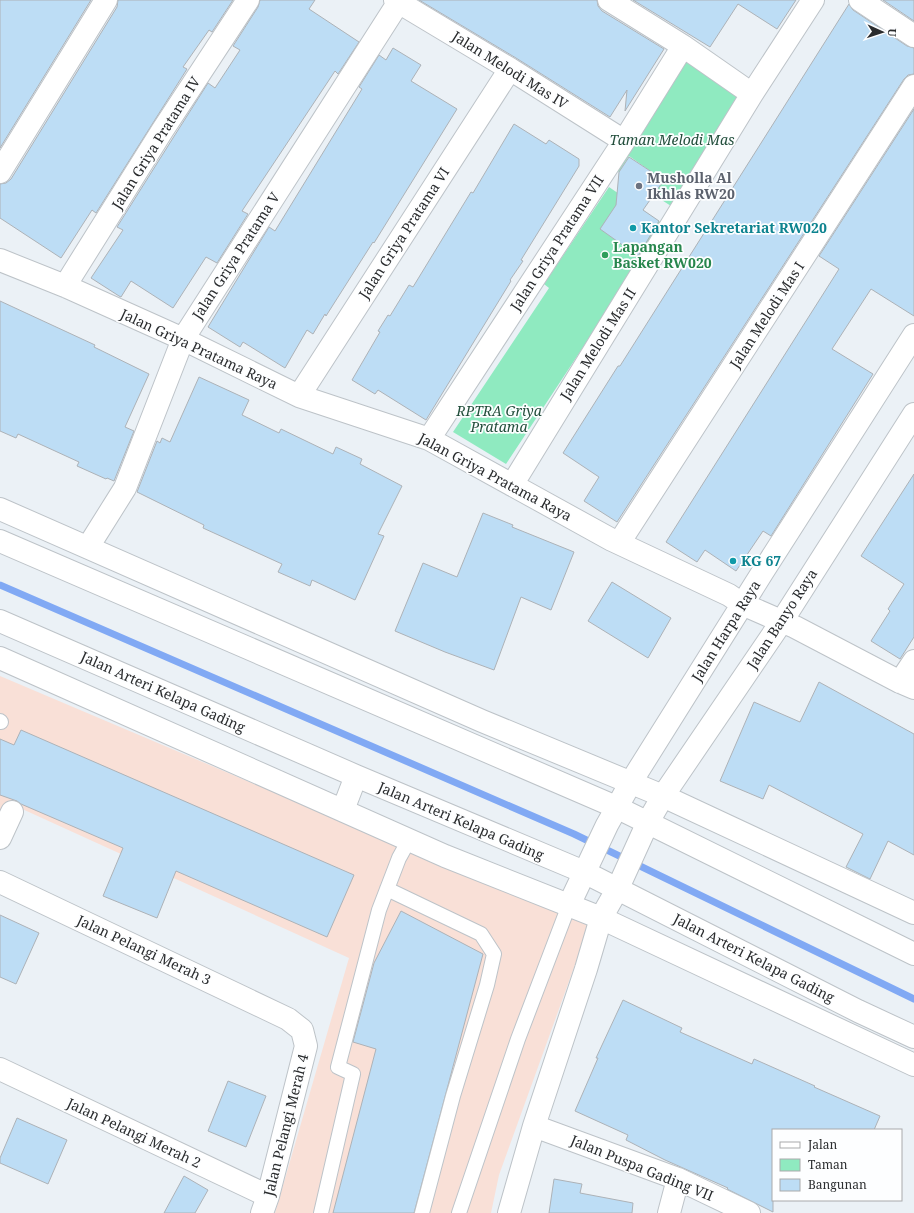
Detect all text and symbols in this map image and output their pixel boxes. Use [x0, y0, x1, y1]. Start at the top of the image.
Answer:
north arrow [862, 12, 902, 52]
street label: Jalan Melodi Mas IV [448, 26, 572, 113]
text: U [885, 28, 900, 38]
street label: Jalan Griya Pratama IV [106, 72, 204, 214]
park label: Taman Melodi Mas [609, 130, 735, 149]
street label: Jalan Griya Pratama VI [353, 163, 453, 303]
place label: Musholla Al Ikhlas RW20 [647, 168, 735, 203]
street label: Jalan Griya Pratama VII [505, 171, 608, 315]
marker: Musholla Al Ikhlas RW20 [634, 181, 644, 191]
street label: Jalan Griya Pratama V [187, 188, 284, 324]
place label: Kantor Sekretariat RW020 [641, 218, 827, 237]
marker: Kantor Sekretariat RW020 [628, 223, 638, 233]
place label: Lapangan Basket RW020 [613, 237, 712, 272]
marker: Lapangan Basket RW020 [600, 250, 610, 260]
street label: Jalan Melodi Mas I [724, 258, 808, 373]
street label: Jalan Melodi Mas II [555, 284, 640, 404]
street label: Jalan Griya Pratama Raya [117, 303, 281, 393]
park label: RPTRA Griya Pratama [455, 401, 543, 436]
street label: Jalan Griya Pratama Raya [414, 428, 575, 525]
place label: KG 67 [741, 551, 781, 570]
marker: KG 67 [728, 556, 738, 566]
street label: Jalan Banyo Raya [742, 565, 821, 673]
street label: Jalan Harpa Raya [686, 576, 764, 686]
street label: Jalan Arteri Kelapa Gading [77, 646, 249, 737]
street label: Jalan Arteri Kelapa Gading [375, 777, 547, 864]
street label: Jalan Arteri Kelapa Gading [670, 908, 838, 1007]
street label: Jalan Pelangi Merah 3 [73, 910, 214, 989]
street label: Jalan Pelangi Merah 4 [258, 1052, 312, 1199]
street label: Jalan Pelangi Merah 2 [63, 1093, 204, 1172]
legend [772, 1129, 902, 1201]
street label: Jalan Puspa Gading VII [567, 1130, 716, 1205]
text: Jalan [807, 1136, 838, 1153]
text: Taman [808, 1156, 848, 1173]
text: Bangunan [808, 1176, 867, 1193]

